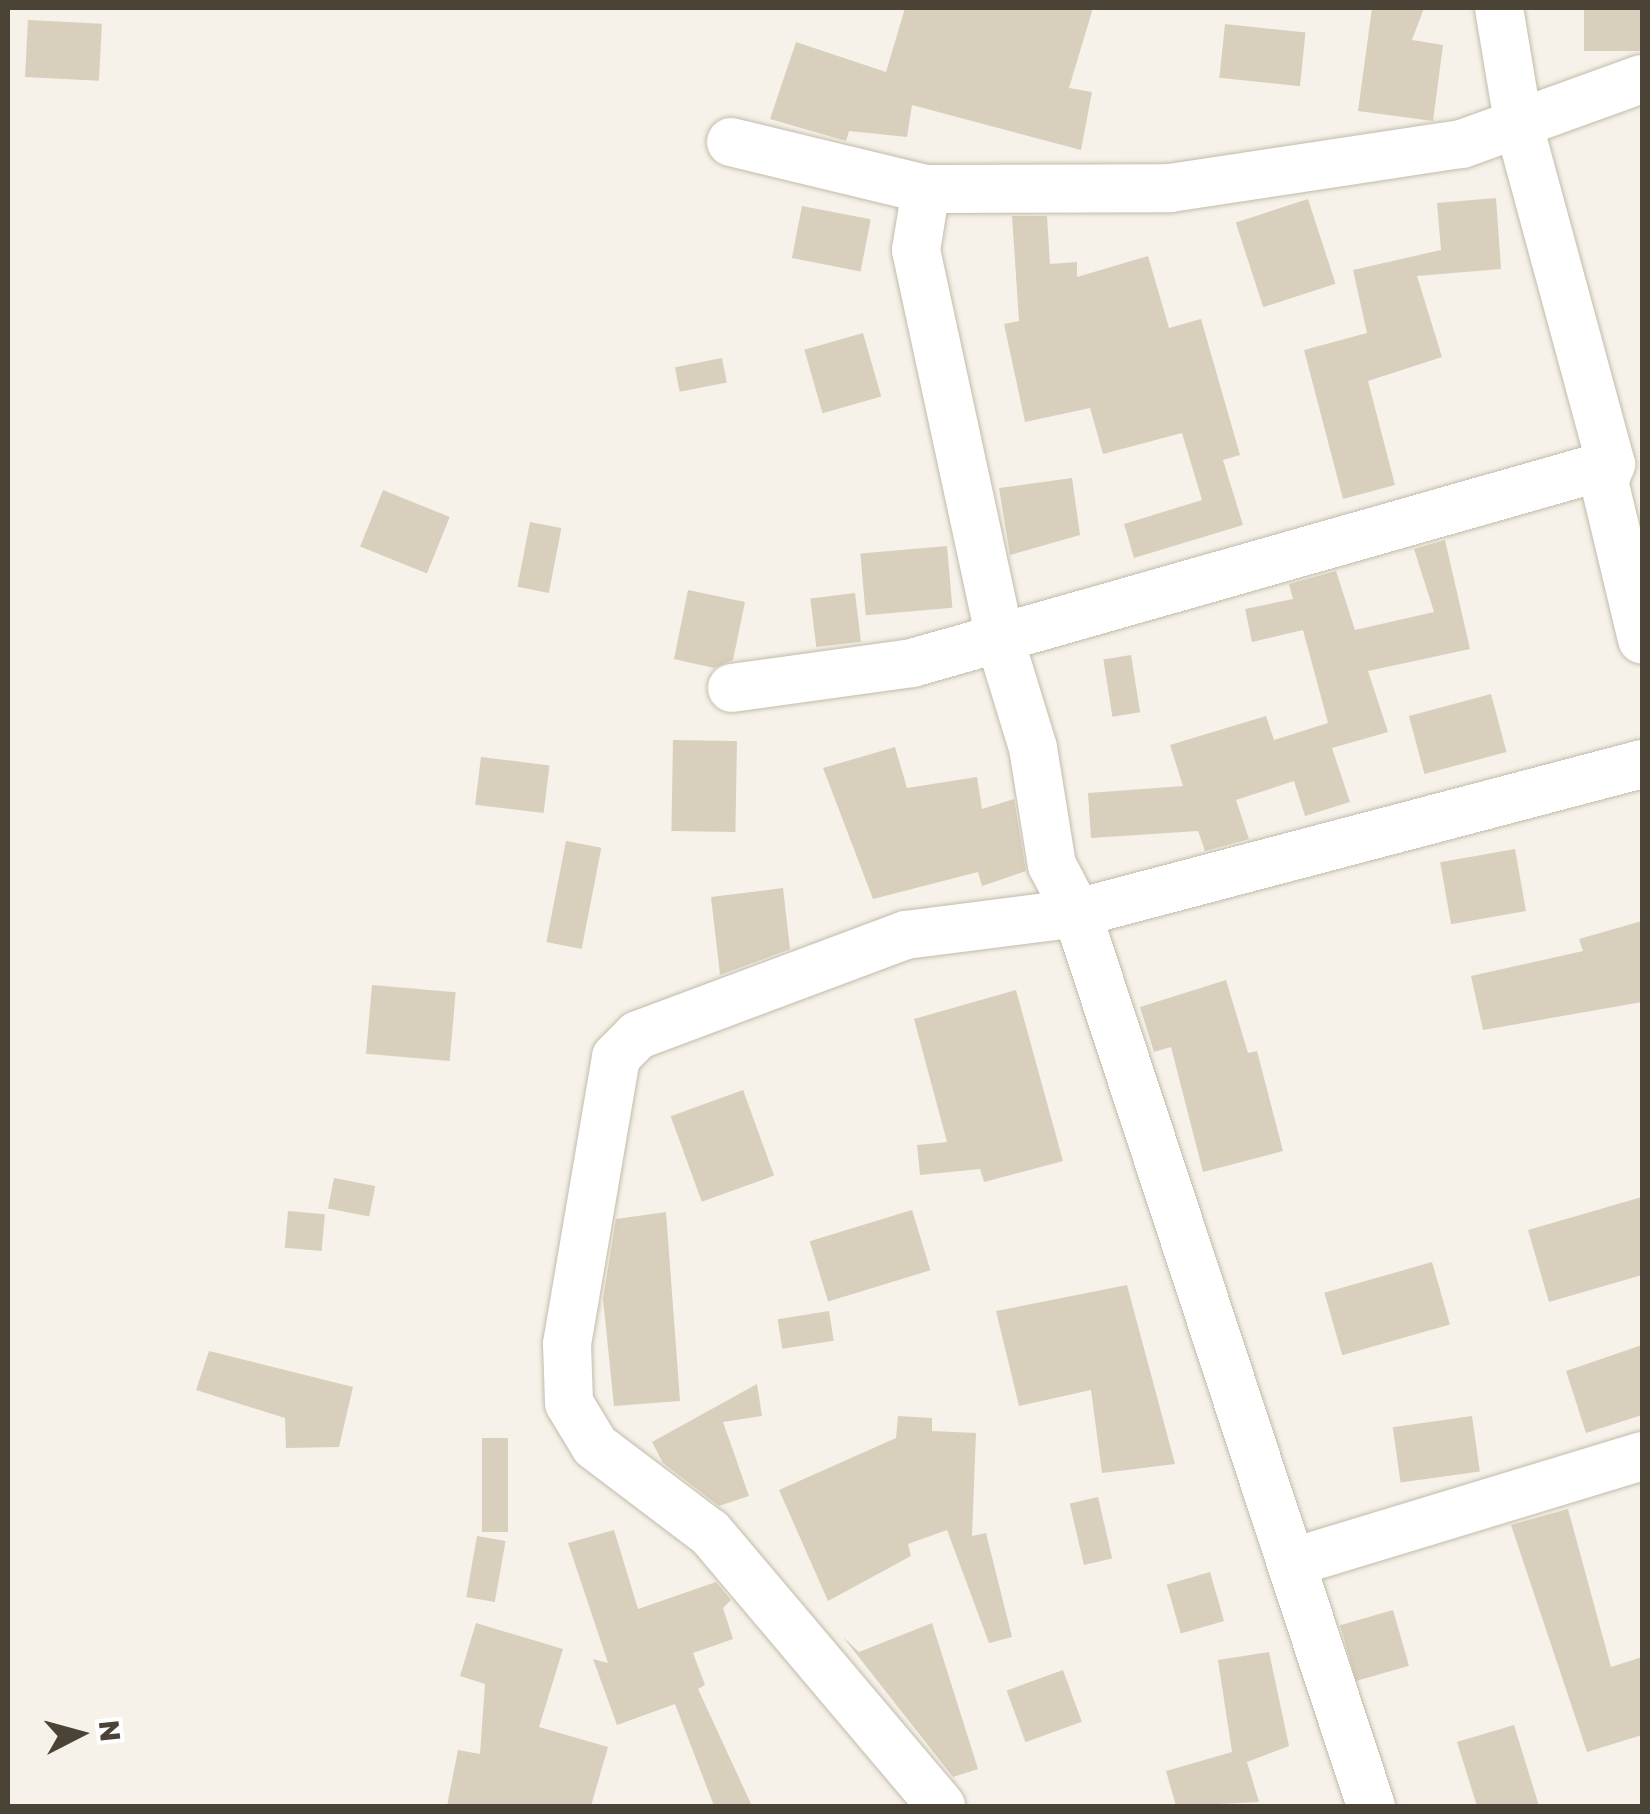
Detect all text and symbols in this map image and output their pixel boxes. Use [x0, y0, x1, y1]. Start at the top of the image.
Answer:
north arrow [30, 1684, 130, 1784]
text: N [93, 1719, 128, 1743]

